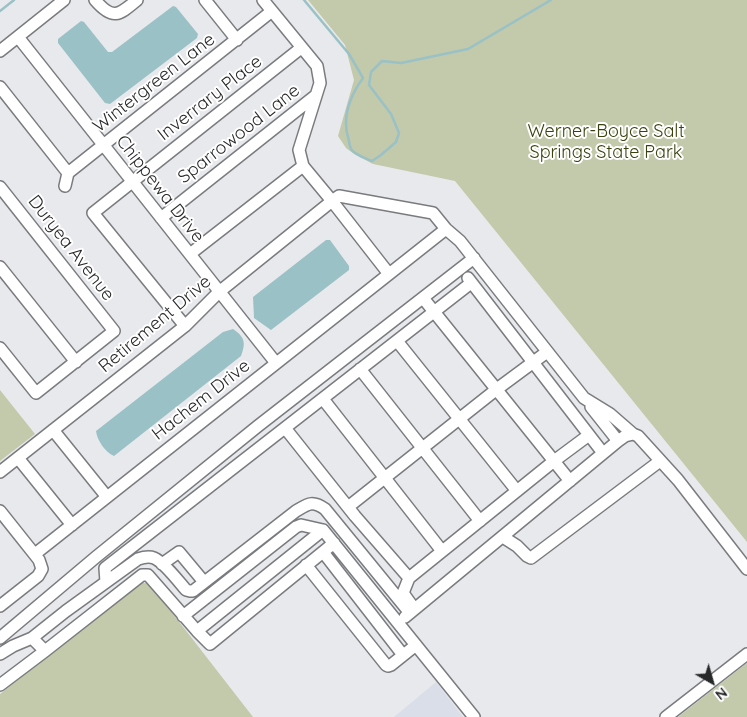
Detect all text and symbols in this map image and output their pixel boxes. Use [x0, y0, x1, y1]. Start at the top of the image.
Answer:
street label: Wintergreen Lane [89, 29, 219, 137]
street label: Inverrary Place [154, 51, 266, 145]
street label: Sparrowood Lane [174, 80, 304, 188]
park label: Werner-Boyce Salt Springs State Park [527, 121, 685, 163]
street label: Chippewa Drive [111, 131, 209, 247]
street label: Duryea Avenue [23, 191, 119, 305]
street label: Retirement Drive [94, 271, 216, 377]
street label: Hachem Drive [148, 355, 254, 445]
north arrow [687, 657, 737, 707]
text: N [712, 684, 731, 704]

